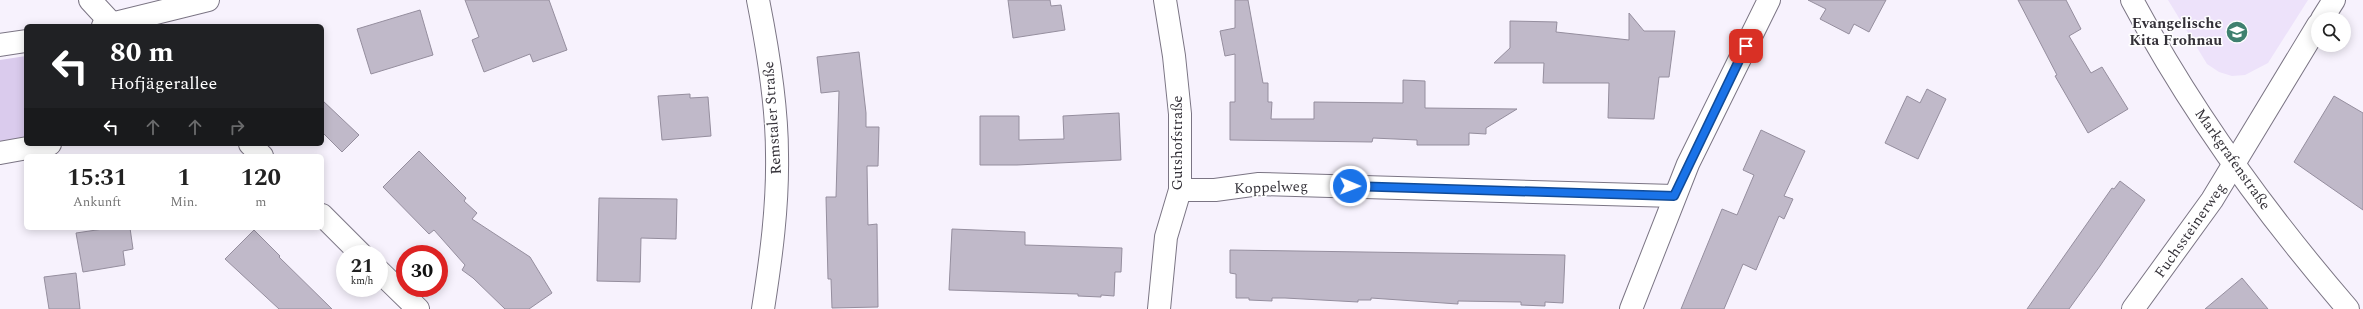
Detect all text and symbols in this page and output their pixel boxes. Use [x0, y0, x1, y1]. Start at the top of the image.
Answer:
place label: Evangelische Kita Frohnau [2129, 12, 2222, 52]
map controls [2311, 12, 2351, 52]
button: search [2311, 12, 2351, 52]
school or university icon: Evangelische Kita Frohnau [2224, 19, 2250, 45]
pin [1729, 29, 1763, 63]
text: 80 m [110, 31, 174, 74]
icon: arrive [1735, 35, 1757, 57]
icon: left [44, 40, 96, 92]
street label: Remstaler Straße [757, 60, 788, 175]
text: Hofjägerallee [110, 70, 217, 97]
street label: Gutshofstraße [1166, 95, 1189, 191]
street label: Markgrafenstraße [2189, 104, 2276, 215]
icon: left [100, 116, 122, 138]
icon: ahead [142, 116, 164, 138]
icon: ahead [184, 116, 206, 138]
icon: right [226, 116, 248, 138]
text: 15:31 [67, 160, 127, 196]
text: 1 [177, 160, 191, 196]
text: 120 [241, 160, 281, 196]
position arrow [1329, 165, 1371, 207]
street label: Koppelweg [1234, 175, 1308, 200]
street label: Fuchssteinerweg [2149, 178, 2232, 283]
text: Ankunft [73, 192, 121, 212]
text: Min. [170, 192, 198, 212]
text: m [255, 192, 266, 212]
speed limit sign: 30 [396, 245, 448, 297]
text: 21 [351, 251, 373, 281]
text: km/h [351, 273, 373, 289]

